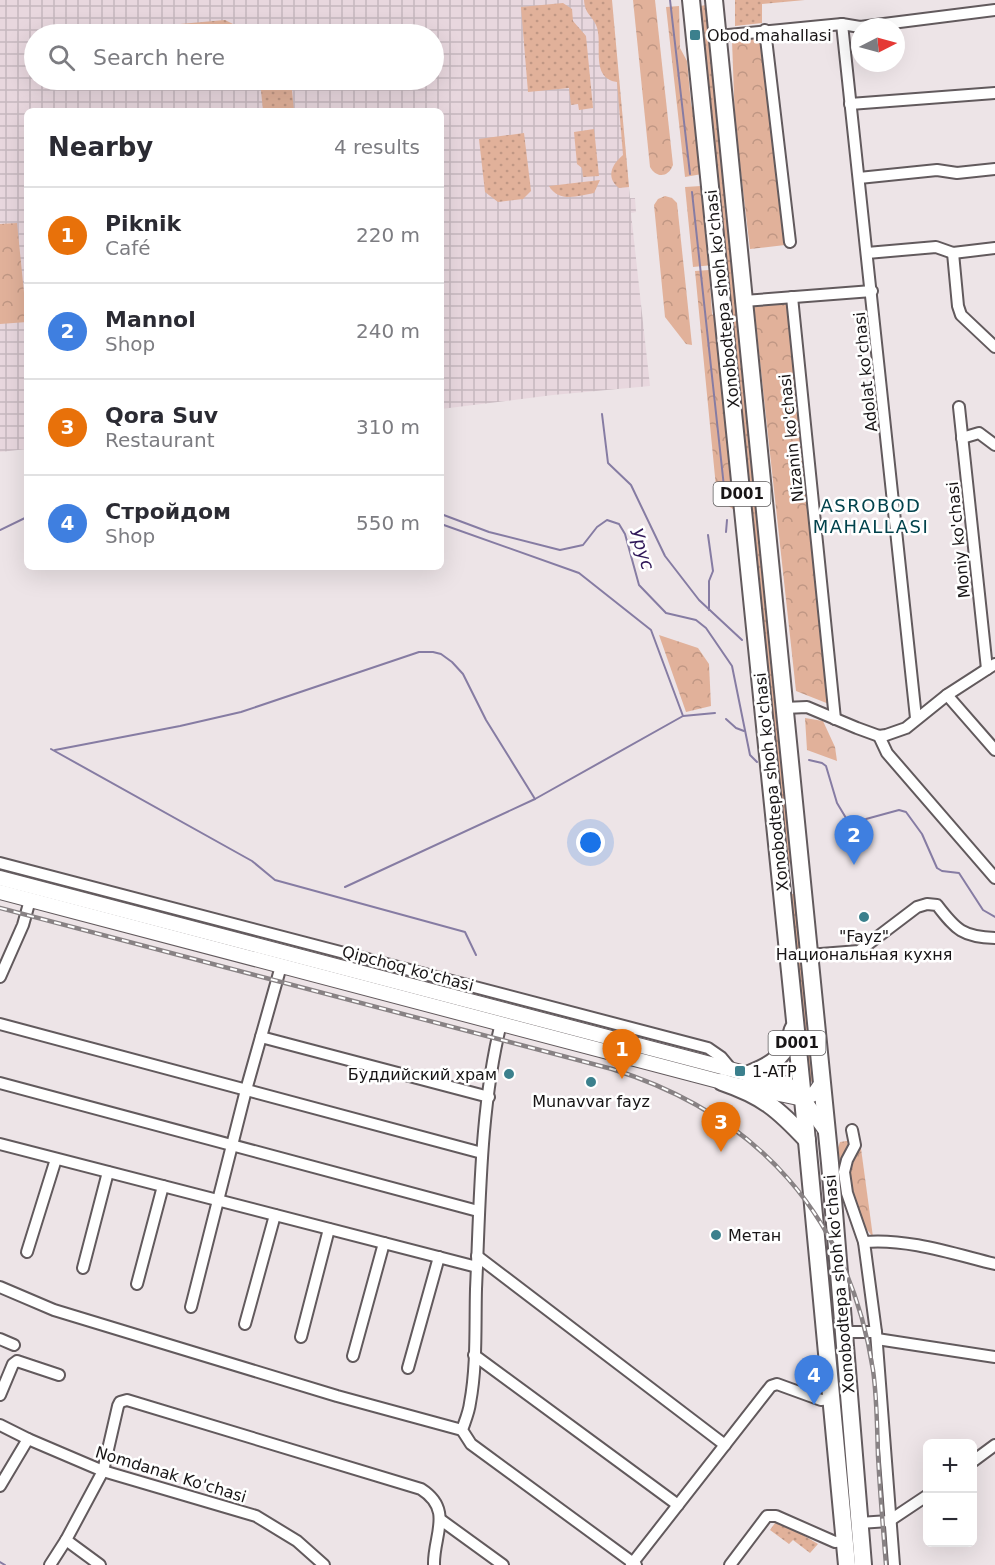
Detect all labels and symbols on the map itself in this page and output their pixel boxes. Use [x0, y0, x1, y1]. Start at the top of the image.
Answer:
north arrow [851, 18, 905, 72]
place label: Obod mahallasi [707, 26, 832, 45]
marker: Obod mahallasi [688, 28, 702, 42]
street label: Xonobodtepa shoh ko'chasi [702, 189, 743, 409]
street label: Adolat ko'chasi [850, 311, 881, 433]
street label: Nizanin ko'chasi [775, 373, 808, 503]
street label: Moniy ko'chasi [943, 481, 974, 599]
road number: D001 [714, 482, 771, 506]
district label: ASROBOD MAHALLASI [813, 495, 929, 537]
water label: Урус [626, 525, 659, 573]
street label: Xonobodtepa shoh ko'chasi [751, 672, 792, 892]
pin: 2 [834, 816, 874, 865]
your location [576, 828, 605, 857]
marker: "Fayz" Национальная кухня [857, 910, 871, 924]
place label: "Fayz" Национальная кухня [776, 927, 952, 964]
street label: Qipchoq ko'chasi [340, 942, 476, 995]
pin: 1 [602, 1030, 642, 1079]
road number: D001 [768, 1031, 826, 1055]
place label: 1-ATP [752, 1062, 797, 1081]
marker: 1-ATP [733, 1064, 747, 1078]
place label: Буддийский храм [348, 1065, 497, 1084]
marker: Буддийский храм [502, 1067, 516, 1081]
marker: Munavvar fayz [584, 1075, 598, 1089]
place label: Munavvar fayz [532, 1092, 650, 1111]
pin: 3 [702, 1102, 740, 1152]
street label: Xonobodtepa shoh ko'chasi [820, 1174, 859, 1394]
place label: Метан [728, 1226, 781, 1245]
marker: Метан [709, 1228, 723, 1242]
pin: 4 [794, 1356, 834, 1405]
street label: Nomdanak Ko'chasi [93, 1442, 249, 1507]

